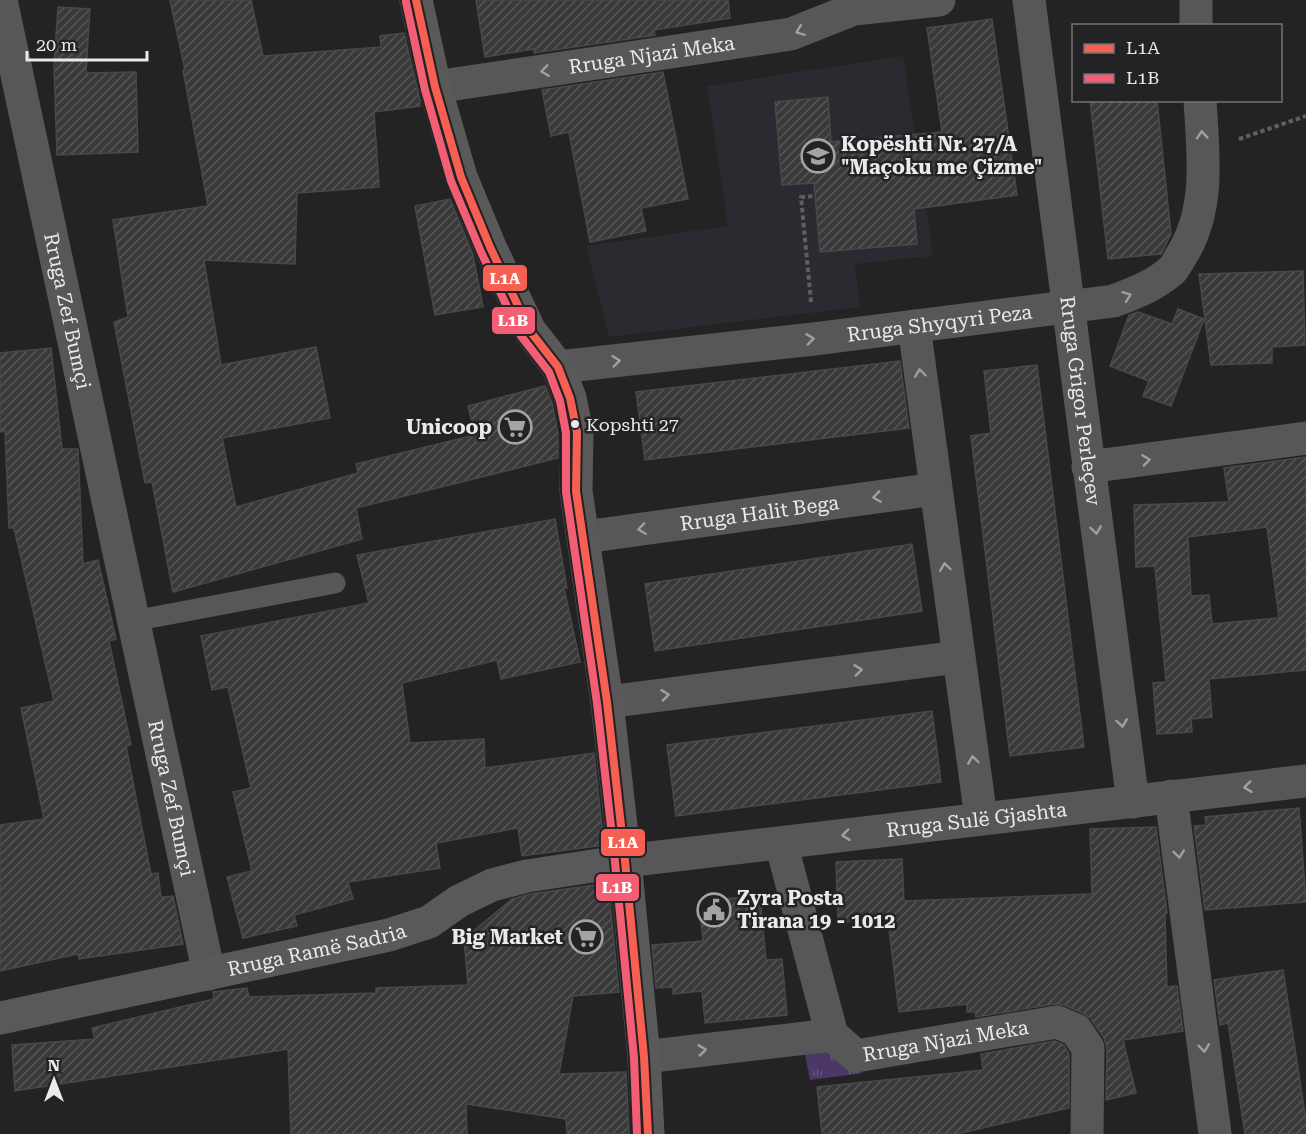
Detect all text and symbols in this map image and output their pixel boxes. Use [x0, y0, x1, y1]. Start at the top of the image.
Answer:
one-way arrow [795, 23, 806, 36]
scale bar [27, 24, 147, 62]
legend [1072, 24, 1282, 102]
street label: Rruga Njazi Meka [567, 31, 736, 79]
text: 20 m [36, 34, 77, 55]
text: L1A [1126, 37, 1160, 58]
one-way arrow [541, 64, 550, 76]
text: L1B [1126, 67, 1159, 88]
one-way arrow [1196, 131, 1209, 140]
place label: Kopështi Nr. 27/A "Maçoku me Çizme" [841, 132, 1042, 179]
school or university icon: Kopështi Nr. 27/A "Maçoku me Çizme" [800, 138, 836, 174]
street label: Rruga Zef Bumçi [39, 231, 96, 391]
line badge: L1A [482, 264, 528, 292]
text: L1A [490, 269, 521, 288]
one-way arrow [1120, 291, 1131, 303]
street label: Rruga Grigor Perleçev [1055, 295, 1106, 507]
street label: Rruga Shyqyri Peza [846, 299, 1034, 347]
line badge: L1B [491, 306, 536, 335]
text: L1B [498, 311, 528, 330]
one-way arrow [805, 333, 814, 346]
one-way arrow [611, 355, 620, 368]
one-way arrow [914, 369, 927, 378]
supermarket icon: Unicoop [497, 409, 533, 445]
place label: Kopshti 27 [586, 414, 679, 435]
place label: Unicoop [406, 415, 492, 439]
marker: Kopshti 27 [569, 418, 581, 430]
one-way arrow [1141, 454, 1150, 466]
street label: Rruga Halit Bega [678, 490, 841, 536]
one-way arrow [872, 491, 882, 503]
one-way arrow [638, 522, 647, 534]
one-way arrow [1090, 526, 1102, 535]
one-way arrow [940, 562, 952, 571]
one-way arrow [854, 664, 863, 677]
one-way arrow [660, 689, 669, 701]
street label: Rruga Zef Bumçi [143, 718, 200, 878]
one-way arrow [1116, 719, 1128, 728]
one-way arrow [967, 755, 979, 765]
one-way arrow [1243, 781, 1252, 793]
street label: Rruga Sulë Gjashta [885, 797, 1068, 842]
line badge: L1A [600, 828, 646, 857]
one-way arrow [841, 828, 850, 840]
text: L1A [608, 833, 639, 852]
one-way arrow [1172, 850, 1185, 859]
line badge: L1B [595, 873, 640, 902]
text: L1B [602, 878, 632, 897]
place label: Zyra Posta Tirana 19 - 1012 [737, 886, 895, 933]
public building icon: Zyra Posta Tirana 19 - 1012 [696, 892, 732, 928]
street label: Rruga Ramë Sadria [225, 918, 409, 981]
supermarket icon: Big Market [568, 919, 604, 955]
place label: Big Market [451, 925, 563, 949]
street label: Rruga Njazi Meka [861, 1015, 1030, 1067]
one-way arrow [1197, 1043, 1210, 1052]
one-way arrow [697, 1045, 706, 1057]
north arrow [24, 1050, 84, 1110]
text: N [48, 1056, 60, 1075]

